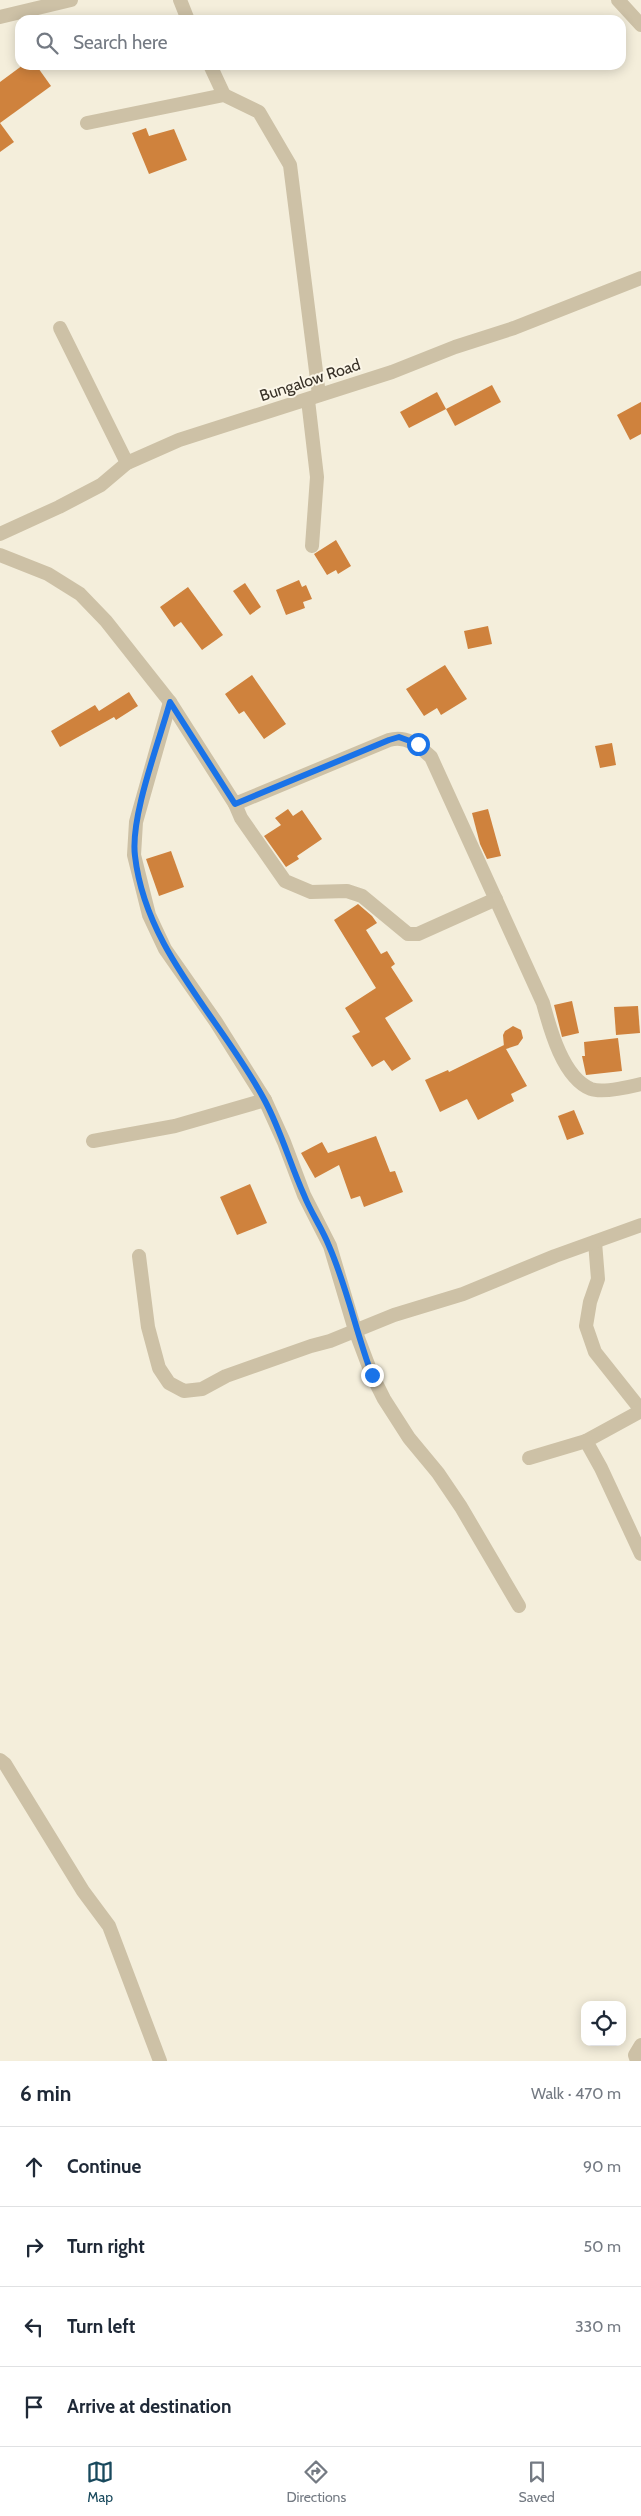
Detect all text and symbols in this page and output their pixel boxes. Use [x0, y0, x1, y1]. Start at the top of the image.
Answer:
search box [15, 15, 626, 70]
icon: search [33, 29, 61, 57]
text: Search here [73, 31, 167, 54]
street label: Bungalow Road [257, 355, 363, 405]
route start [407, 733, 430, 756]
route end [361, 1364, 384, 1387]
map controls [581, 2001, 626, 2046]
button: locate [581, 2001, 626, 2046]
text: 6 min [20, 2081, 71, 2106]
text: Walk · 470 m [531, 2084, 621, 2103]
icon: ahead [20, 2153, 48, 2181]
text: Continue [67, 2155, 141, 2178]
text: 90 m [583, 2157, 621, 2176]
icon: right [20, 2233, 48, 2261]
text: Turn right [67, 2235, 145, 2258]
text: 50 m [584, 2237, 621, 2256]
icon: left [20, 2313, 48, 2341]
text: Turn left [67, 2315, 135, 2338]
text: 330 m [575, 2317, 621, 2336]
icon: arrive [20, 2393, 48, 2421]
text: Arrive at destination [67, 2395, 231, 2418]
tab: Map [86, 2458, 114, 2506]
tab: Directions [286, 2458, 346, 2506]
tab: Saved [518, 2458, 555, 2506]

